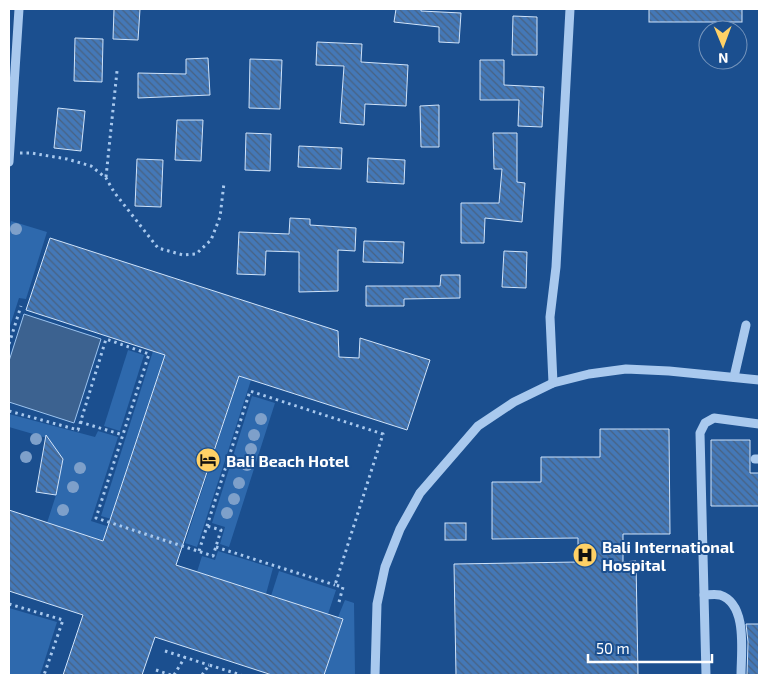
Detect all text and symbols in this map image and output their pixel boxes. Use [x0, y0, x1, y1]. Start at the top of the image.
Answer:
north arrow [698, 20, 748, 70]
text: N [718, 50, 728, 67]
hotel icon: Bali Beach Hotel [195, 447, 221, 473]
place label: Bali Beach Hotel [226, 451, 350, 470]
place label: Bali International Hospital [602, 537, 735, 574]
hospital icon: Bali International Hospital [572, 542, 598, 568]
scale bar [588, 632, 712, 664]
text: 50 m [596, 639, 630, 657]

